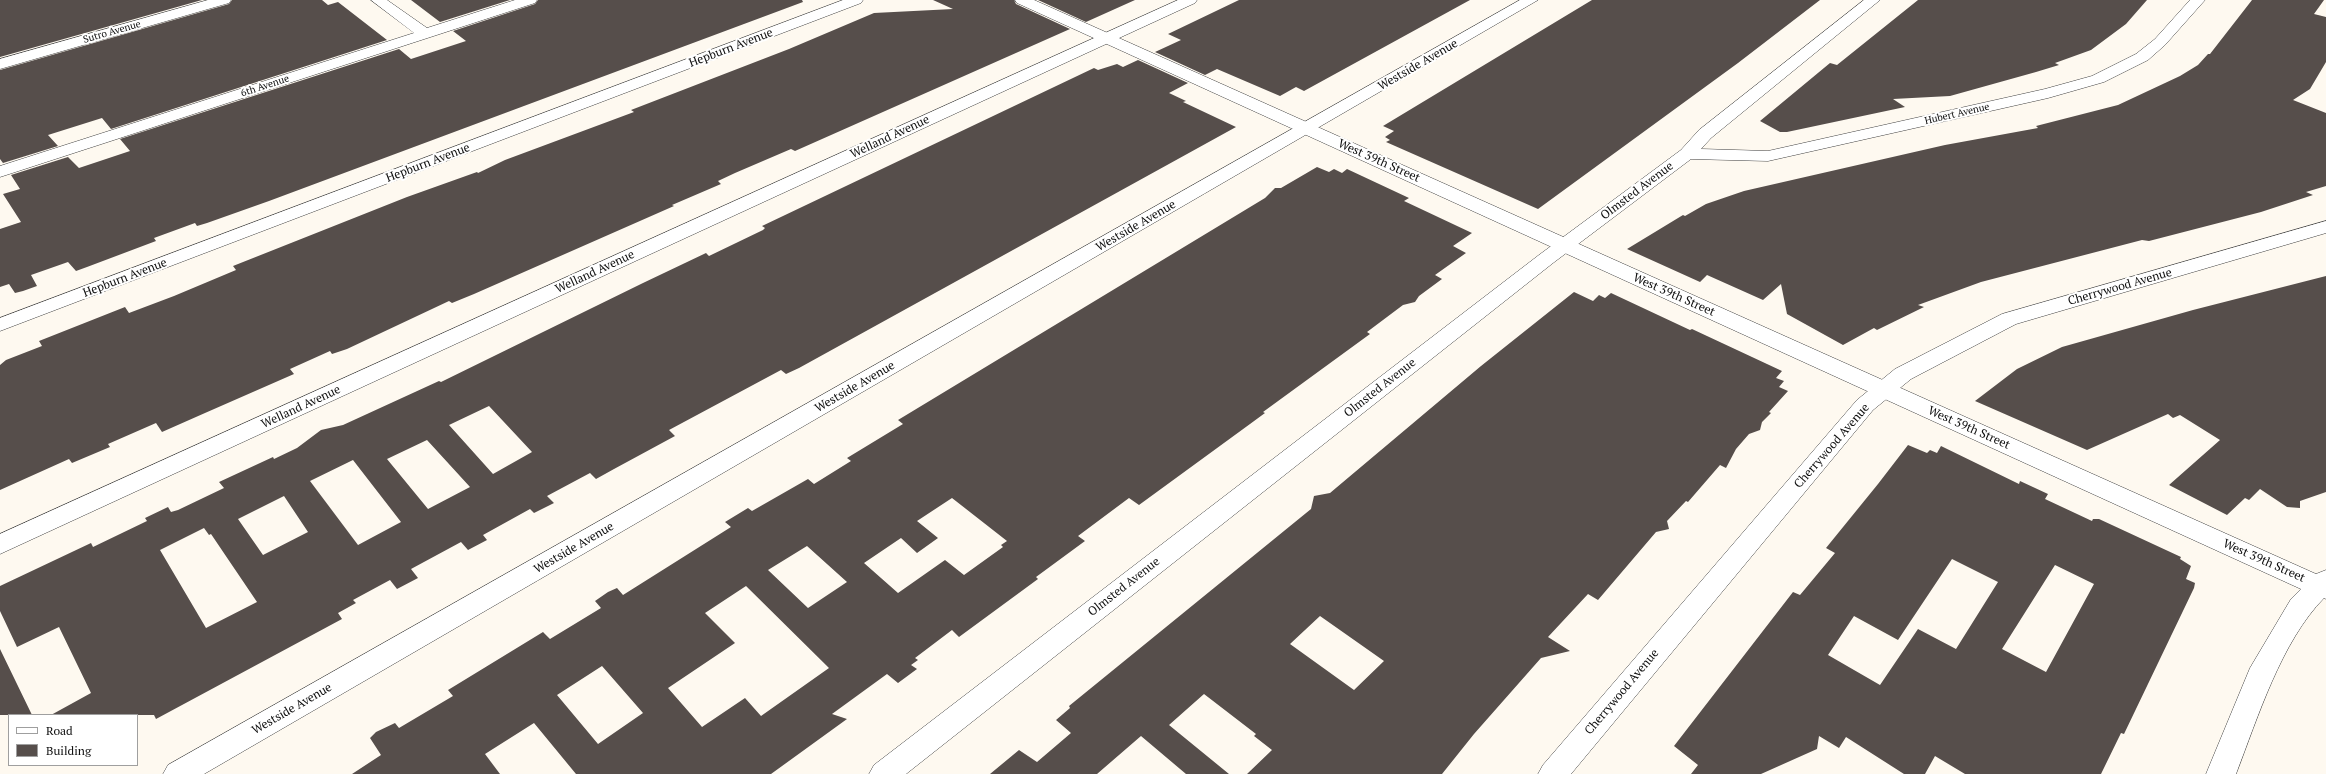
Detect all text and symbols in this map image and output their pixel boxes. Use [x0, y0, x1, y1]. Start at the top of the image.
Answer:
street label: Sutro Avenue [82, 18, 142, 46]
street label: Hepburn Avenue [687, 25, 775, 71]
street label: Westside Avenue [1376, 36, 1460, 94]
street label: 6th Avenue [239, 73, 291, 99]
street label: Hubert Avenue [1923, 101, 1991, 127]
street label: Welland Avenue [848, 112, 932, 162]
street label: West 39th Street [1336, 136, 1422, 186]
street label: Hepburn Avenue [384, 140, 472, 186]
street label: Olmsted Avenue [1598, 159, 1676, 223]
street label: Westside Avenue [1094, 197, 1178, 255]
street label: Welland Avenue [553, 247, 637, 297]
street label: Hepburn Avenue [81, 255, 169, 301]
street label: Cherrywood Avenue [2066, 265, 2174, 309]
street label: West 39th Street [1631, 270, 1717, 320]
street label: Olmsted Avenue [1341, 355, 1419, 421]
street label: Westside Avenue [813, 358, 897, 416]
street label: Welland Avenue [259, 382, 343, 432]
street label: Cherrywood Avenue [1791, 401, 1873, 491]
street label: West 39th Street [1926, 403, 2012, 453]
street label: Westside Avenue [532, 519, 616, 577]
street label: West 39th Street [2221, 536, 2307, 586]
street label: Olmsted Avenue [1085, 554, 1163, 620]
street label: Cherrywood Avenue [1582, 646, 1662, 738]
street label: Westside Avenue [250, 680, 334, 738]
legend [8, 714, 138, 766]
text: Road [46, 723, 73, 738]
text: Building [46, 743, 91, 758]

